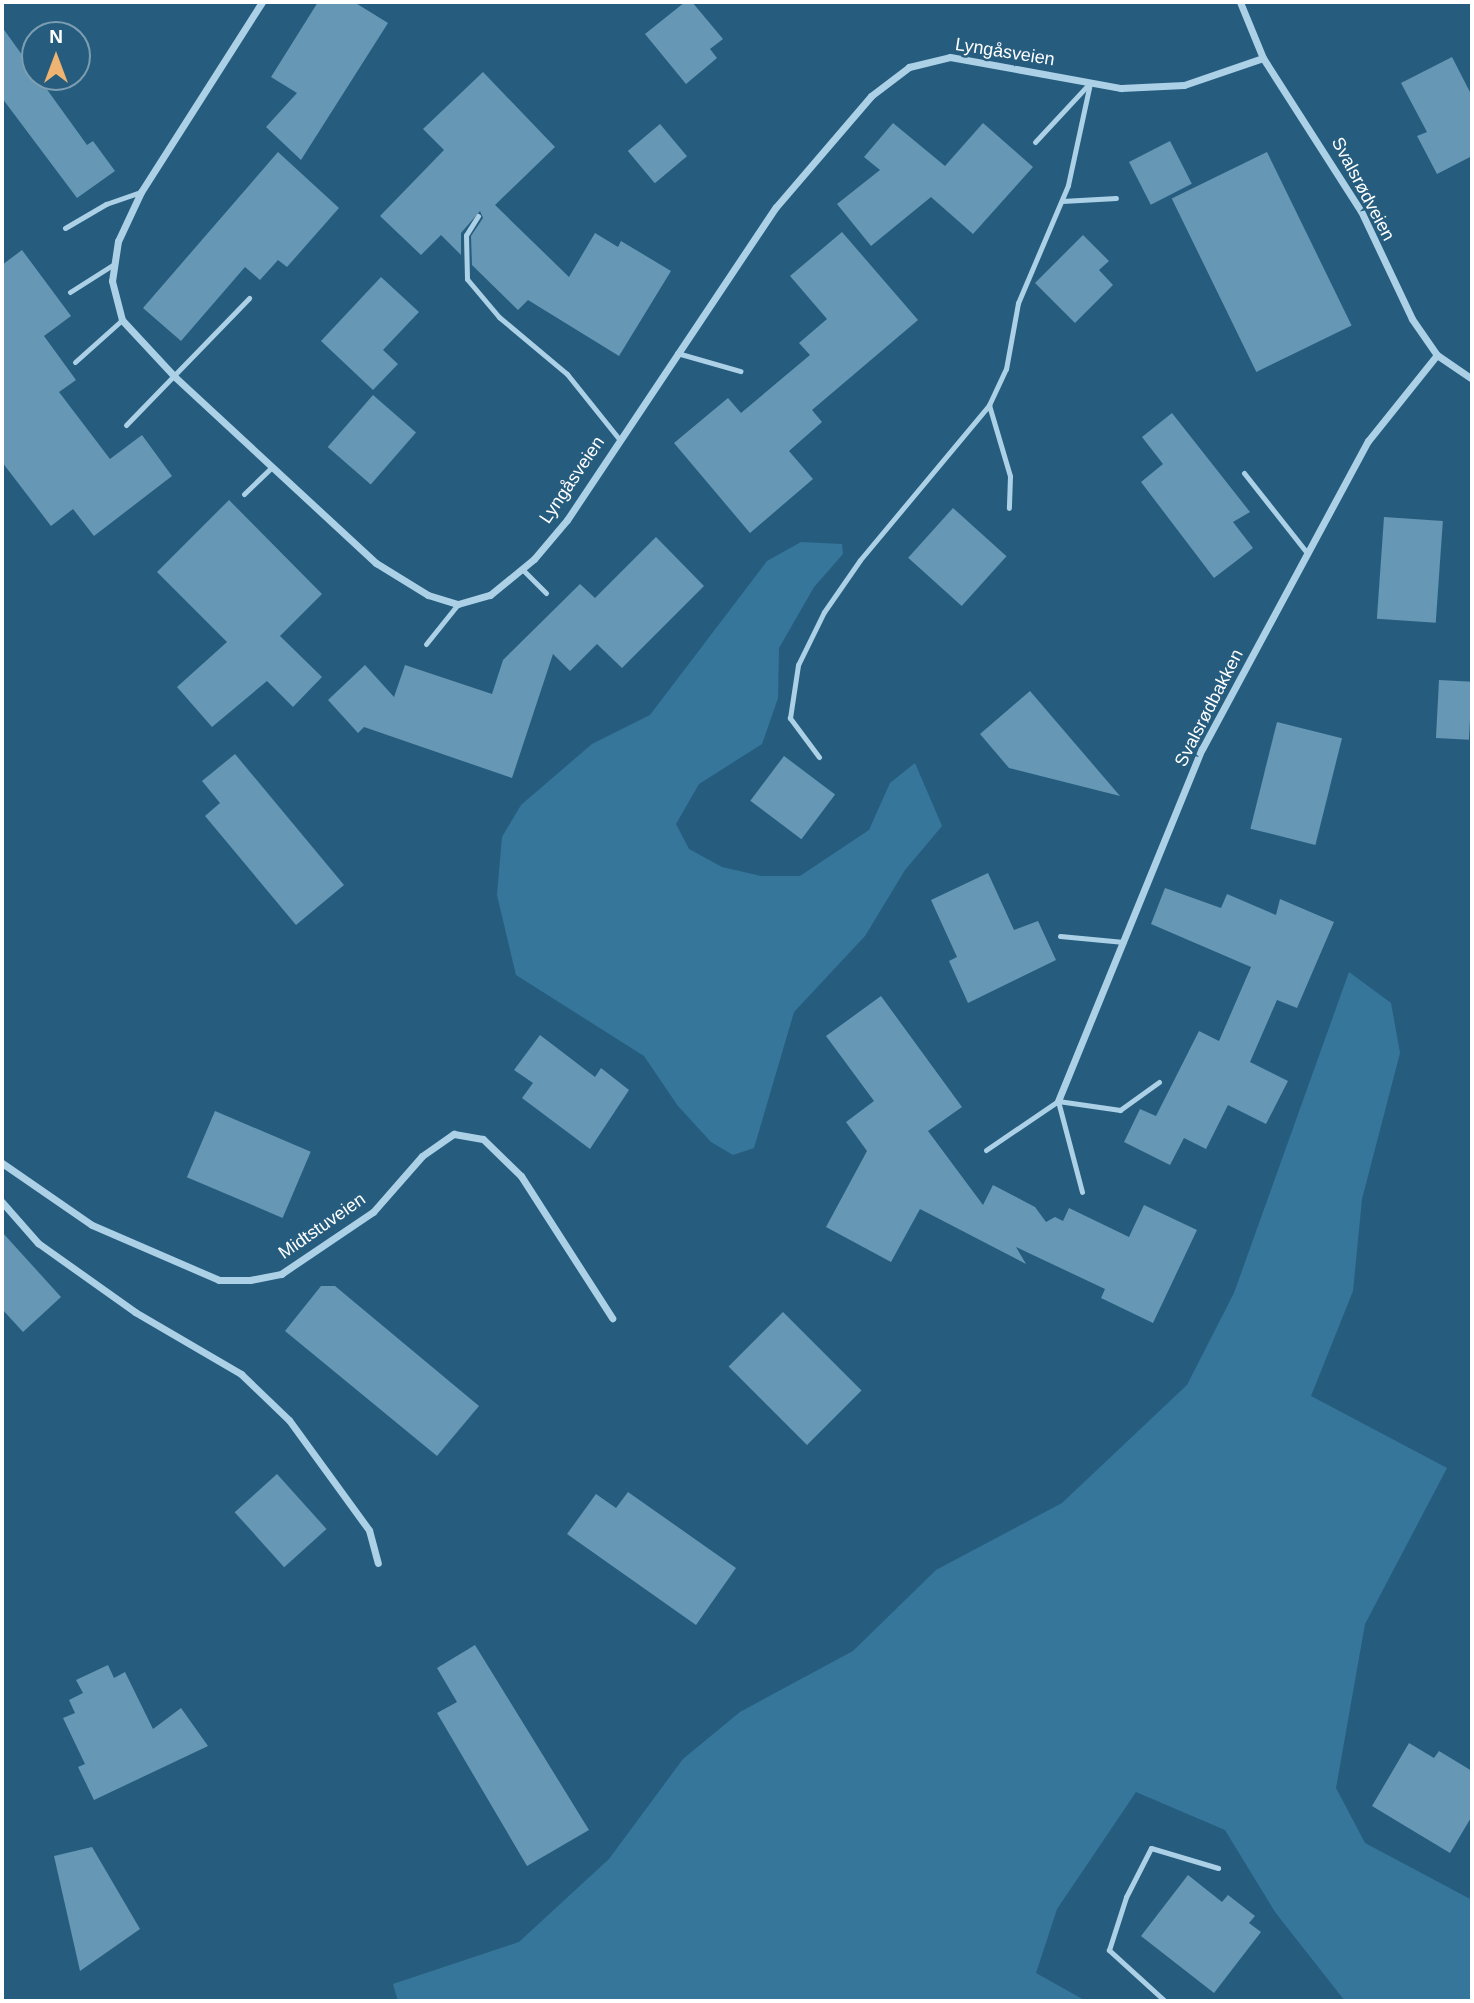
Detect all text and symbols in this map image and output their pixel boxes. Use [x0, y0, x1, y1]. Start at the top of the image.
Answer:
north arrow [21, 21, 91, 91]
text: N [49, 26, 63, 47]
street label: Lyngåsveien [954, 33, 1056, 71]
street label: Svalsrødveien [1327, 134, 1399, 244]
street label: Lyngåsveien [535, 432, 609, 528]
street label: Svalsrødbakken [1170, 646, 1248, 770]
street label: Midtstuveien [274, 1188, 370, 1264]

